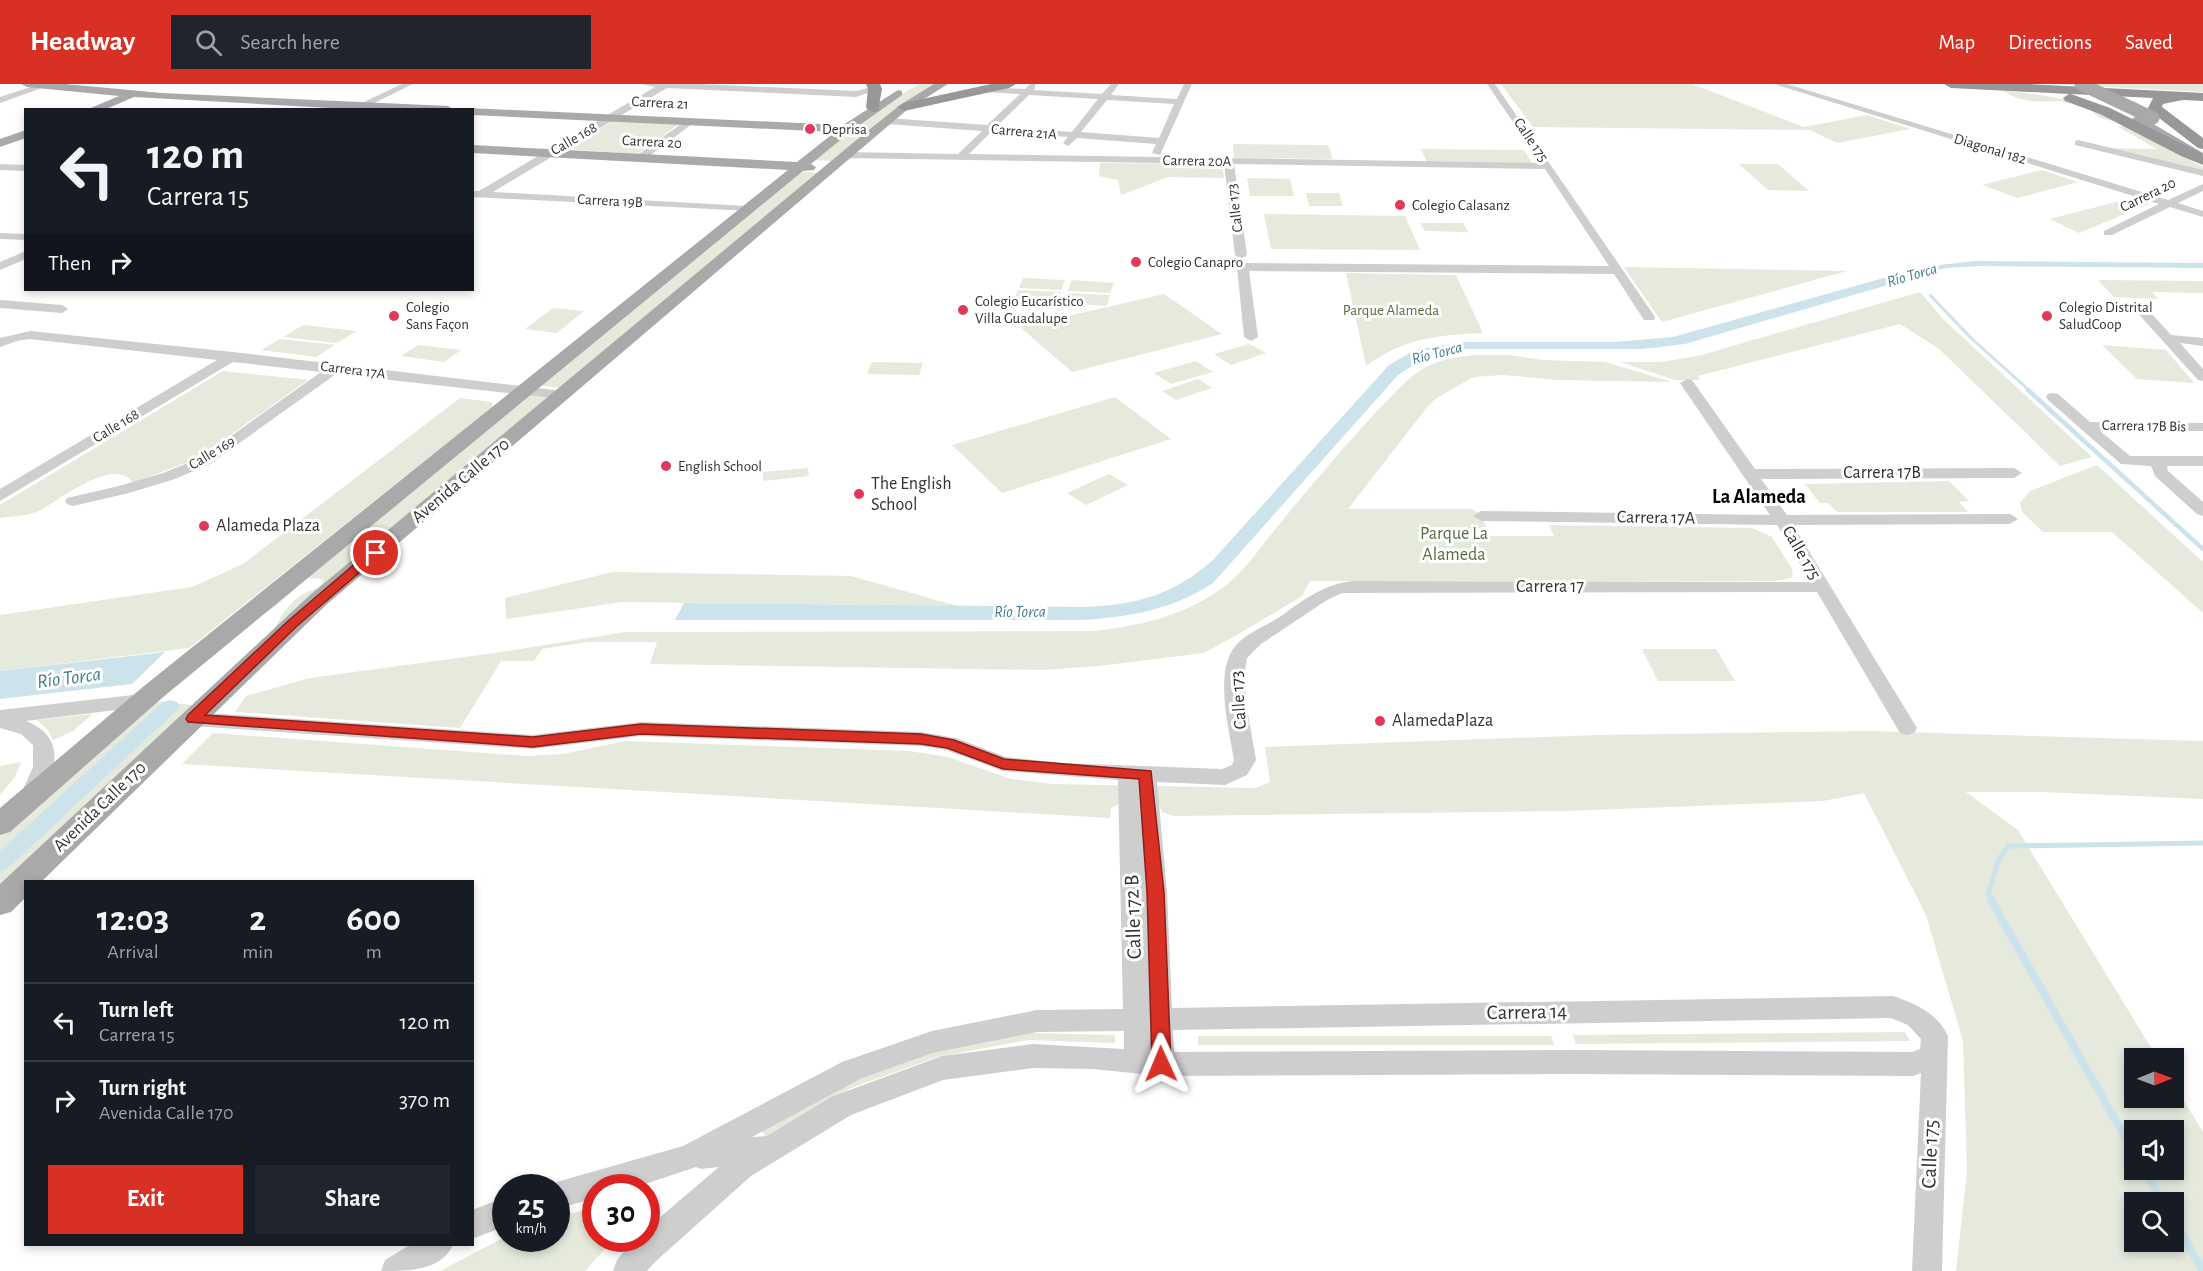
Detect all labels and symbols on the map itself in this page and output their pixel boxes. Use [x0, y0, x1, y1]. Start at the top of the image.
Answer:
street label: Carrera 21 [631, 94, 689, 112]
street label: Calle 175 [1511, 115, 1551, 165]
street label: Calle 168 [548, 120, 600, 158]
marker: Deprisa [803, 122, 817, 136]
place label: Deprisa [822, 122, 867, 137]
street label: Carrera 21A [991, 122, 1058, 142]
street label: Diagonal 182 [1952, 131, 2028, 167]
street label: Carrera 20 [622, 133, 682, 151]
street label: Carrera 20A [1163, 153, 1232, 169]
street label: Carrera 20 [2118, 175, 2178, 215]
street label: Calle 173 [1225, 183, 1245, 233]
street label: Carrera 19B [577, 192, 643, 210]
marker: Colegio Calasanz [1393, 198, 1407, 212]
place label: Colegio Calasanz [1412, 198, 1510, 213]
marker: Colegio Canapro [1129, 255, 1143, 269]
place label: Colegio Canapro [1148, 255, 1243, 270]
water label: Río Torca [1885, 260, 1939, 290]
place label: Colegio Eucarístico Villa Guadalupe [975, 294, 1084, 326]
place label: Colegio Sans Façon [406, 300, 469, 332]
place label: Colegio Distrital SaludCoop [2059, 300, 2153, 332]
marker: Colegio Eucarístico Villa Guadalupe [956, 303, 970, 317]
park label: Parque Alameda [1343, 303, 1439, 318]
marker: Colegio Sans Façon [387, 309, 401, 323]
marker: Colegio Distrital SaludCoop [2040, 309, 2054, 323]
water label: Río Torca [1410, 339, 1464, 367]
street label: Carrera 17A [320, 359, 387, 381]
street label: Calle 168 [90, 406, 142, 446]
street label: Carrera 17B Bis [2102, 418, 2186, 434]
street label: Calle 169 [186, 433, 238, 473]
street label: Avenida Calle 170 [409, 435, 513, 527]
marker: English School [659, 459, 673, 473]
place label: English School [678, 459, 762, 474]
street label: Carrera 17B [1843, 464, 1921, 482]
place label: The English School [871, 475, 952, 514]
marker: The English School [852, 487, 866, 501]
district label: La Alameda [1712, 487, 1806, 507]
street label: Carrera 17A [1617, 508, 1696, 528]
place label: Alameda Plaza [216, 517, 320, 535]
marker: Alameda Plaza [197, 519, 211, 533]
street label: Calle 175 [1778, 523, 1824, 583]
park label: Parque La Alameda [1420, 525, 1488, 564]
pin [350, 527, 401, 578]
street label: Carrera 17 [1516, 578, 1584, 596]
water label: Río Torca [994, 604, 1046, 620]
water label: Río Torca [36, 664, 102, 692]
street label: Calle 173 [1228, 670, 1250, 730]
place label: AlamedaPlaza [1392, 712, 1493, 730]
marker: AlamedaPlaza [1373, 714, 1387, 728]
street label: Avenida Calle 170 [50, 758, 150, 856]
street label: Calle 172 B [1121, 874, 1145, 960]
street label: Carrera 14 [1486, 1001, 1568, 1023]
position arrow [1129, 1032, 1193, 1096]
north arrow [2124, 1048, 2184, 1108]
street label: Calle 175 [1918, 1119, 1942, 1189]
speed limit sign: 30 [582, 1174, 660, 1252]

